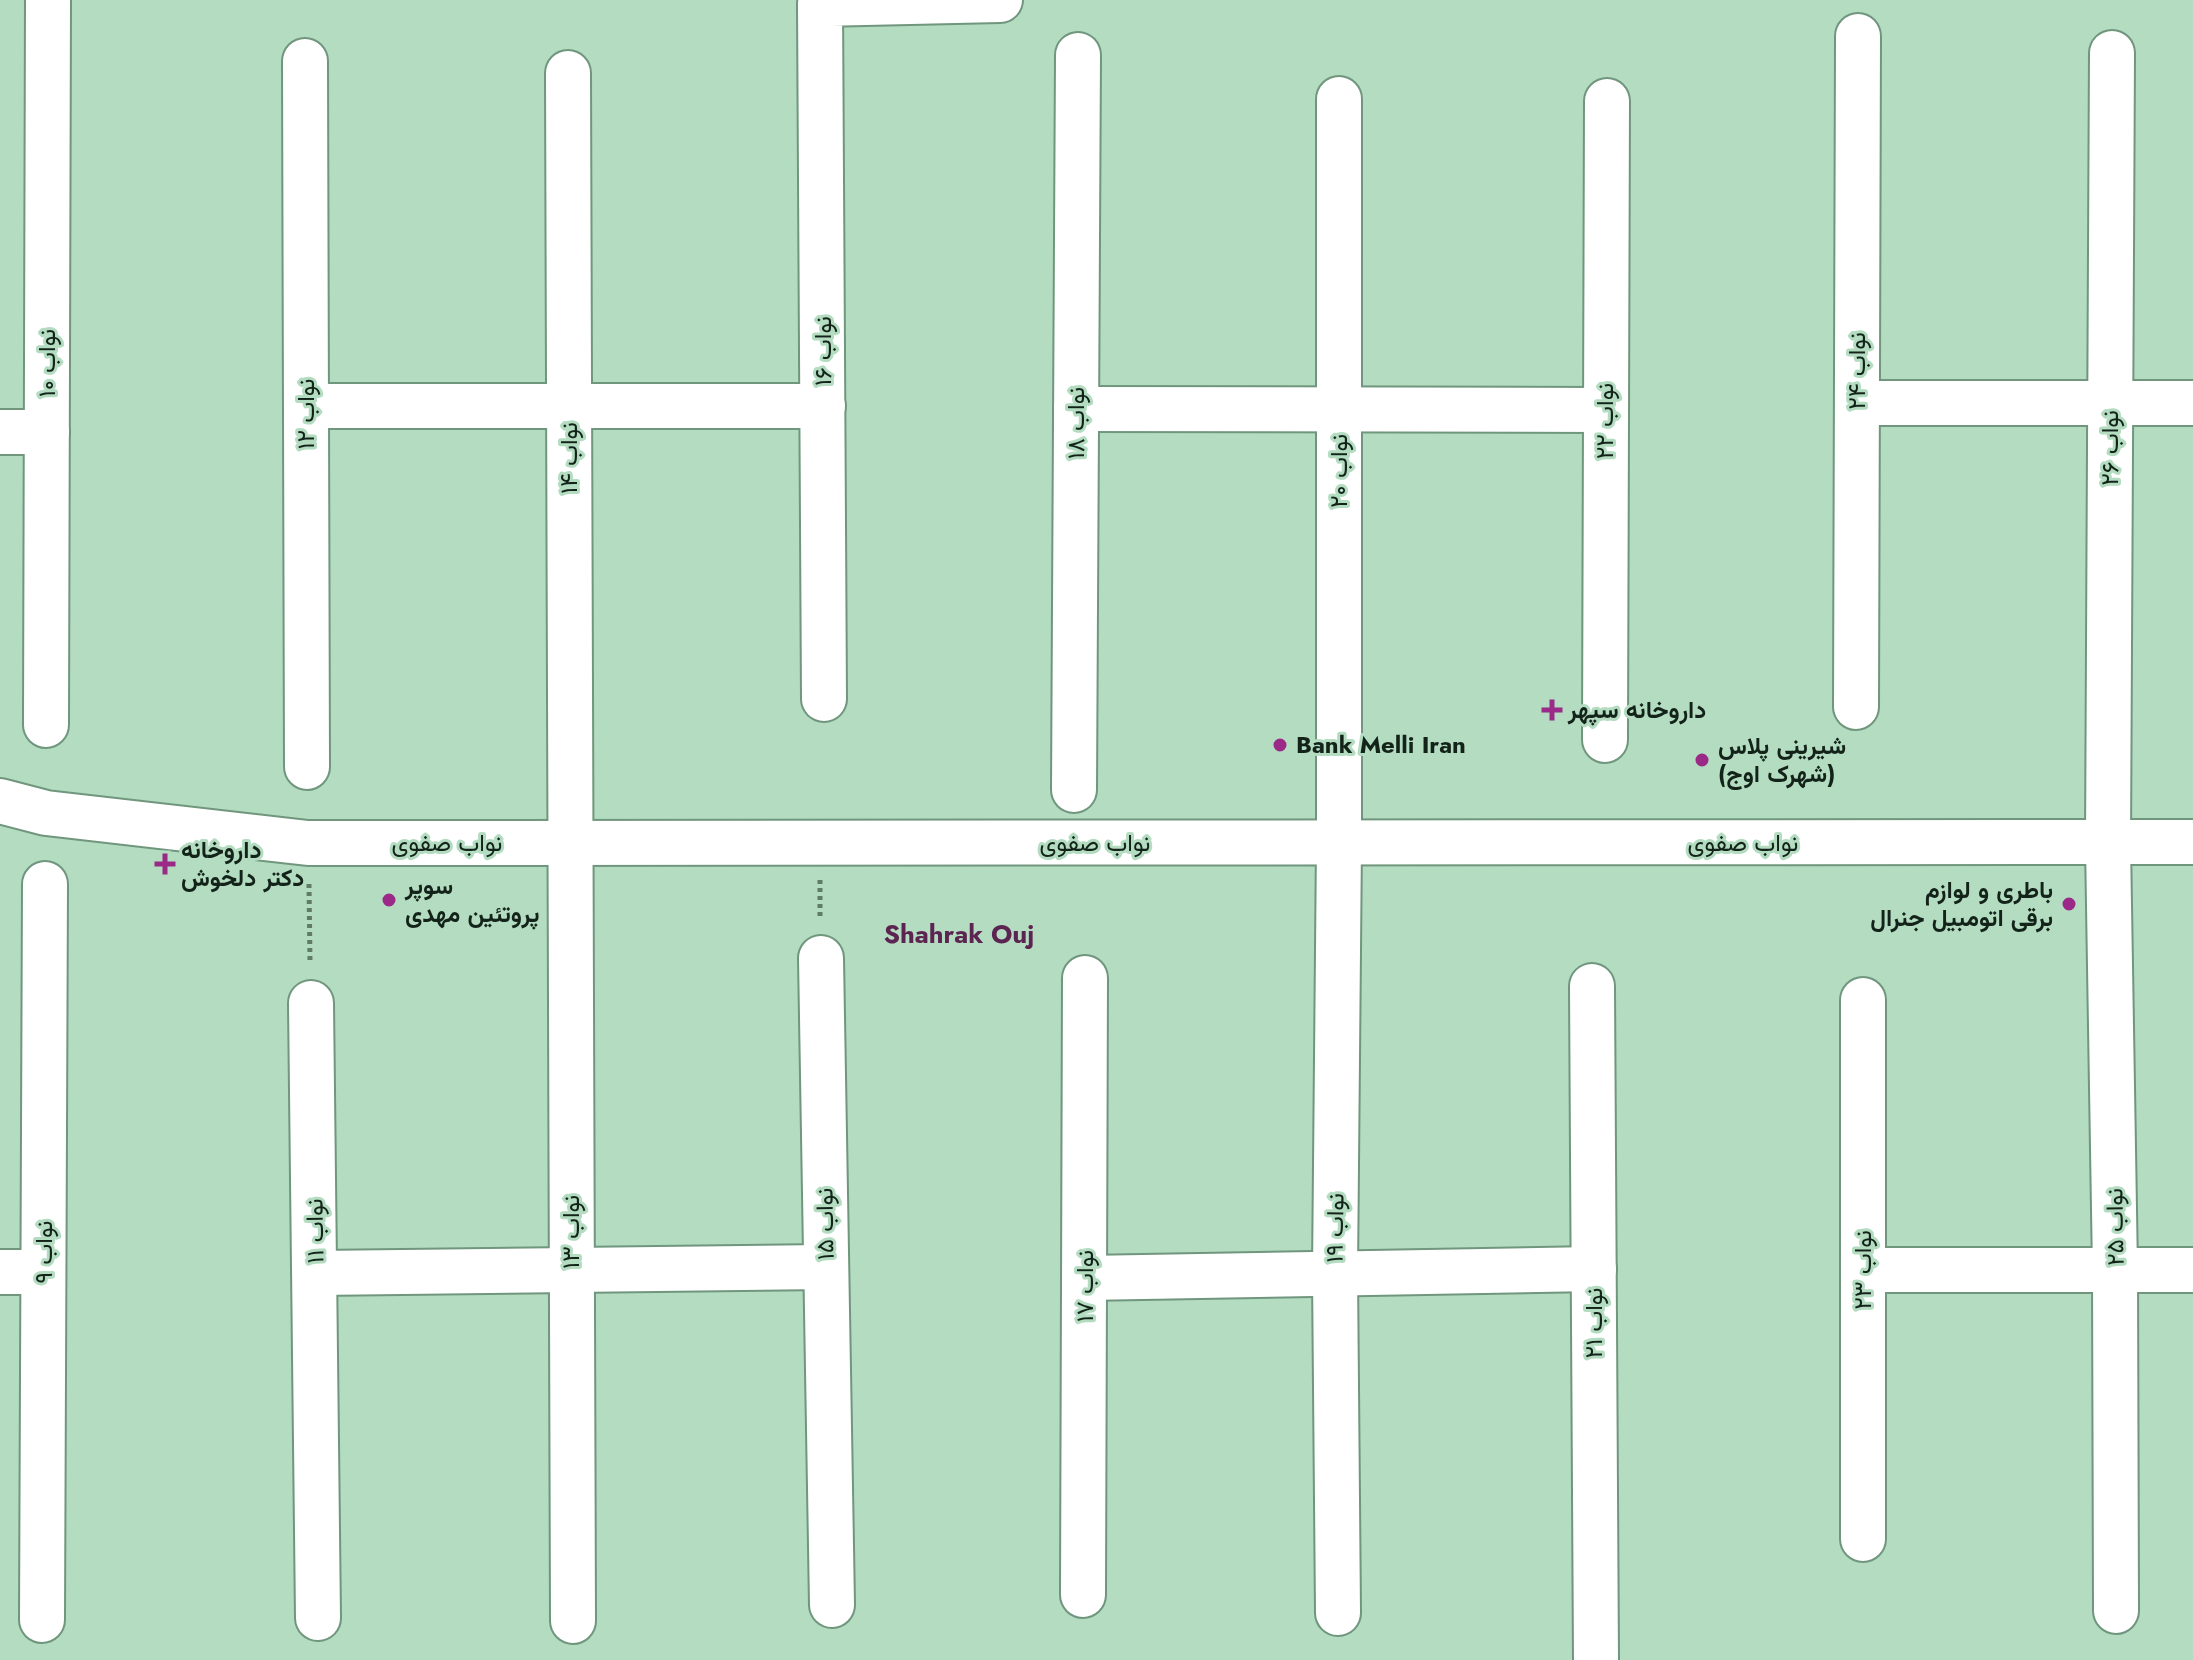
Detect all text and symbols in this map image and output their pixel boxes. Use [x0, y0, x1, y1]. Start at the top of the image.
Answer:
street label: نواب ۱۶ [805, 316, 840, 386]
street label: نواب ۱۰ [29, 329, 64, 397]
street label: نواب ۲۴ [1839, 332, 1874, 410]
street label: نواب ۱۲ [288, 379, 323, 449]
street label: نواب ۲۲ [1587, 383, 1622, 459]
street label: نواب ۱۸ [1058, 387, 1093, 459]
street label: نواب ۲۶ [2092, 410, 2127, 486]
street label: نواب ۱۴ [551, 422, 586, 494]
street label: نواب ۲۰ [1321, 434, 1356, 508]
place label: داروخانه سپهر [1567, 692, 1706, 727]
marker: داروخانه سپهر [1543, 701, 1561, 719]
place label: Bank Melli Iran [1296, 727, 1466, 762]
place label: شیرینی پلاس (شهرک اوج) [1718, 728, 1846, 791]
marker: Bank Melli Iran [1271, 736, 1289, 754]
marker: شیرینی پلاس (شهرک اوج) [1693, 751, 1711, 769]
street label: نواب صفوی [392, 825, 502, 860]
street label: نواب صفوی [1040, 825, 1150, 860]
street label: نواب صفوی [1688, 825, 1798, 860]
place label: داروخانه دکتر دلخوش [181, 832, 304, 895]
marker: داروخانه دکتر دلخوش [156, 855, 174, 873]
place label: سوپر پروتئین مهدی [404, 868, 540, 931]
place label: باطری و لوازم برقی اتومبیل جنرال [1870, 872, 2053, 935]
marker: سوپر پروتئین مهدی [380, 891, 398, 909]
marker: باطری و لوازم برقی اتومبیل جنرال [2060, 895, 2078, 913]
district label: Shahrak Ouj [884, 915, 1034, 953]
street label: نواب ۱۵ [806, 1188, 843, 1260]
street label: نواب ۲۵ [2096, 1188, 2133, 1266]
street label: نواب ۱۹ [1316, 1193, 1353, 1263]
street label: نواب ۱۳ [553, 1195, 588, 1269]
street label: نواب ۱۱ [296, 1198, 333, 1264]
street label: نواب ۹ [26, 1221, 61, 1283]
street label: نواب ۲۳ [1845, 1230, 1880, 1310]
street label: نواب ۱۷ [1067, 1250, 1102, 1322]
street label: نواب ۲۱ [1576, 1288, 1611, 1358]

